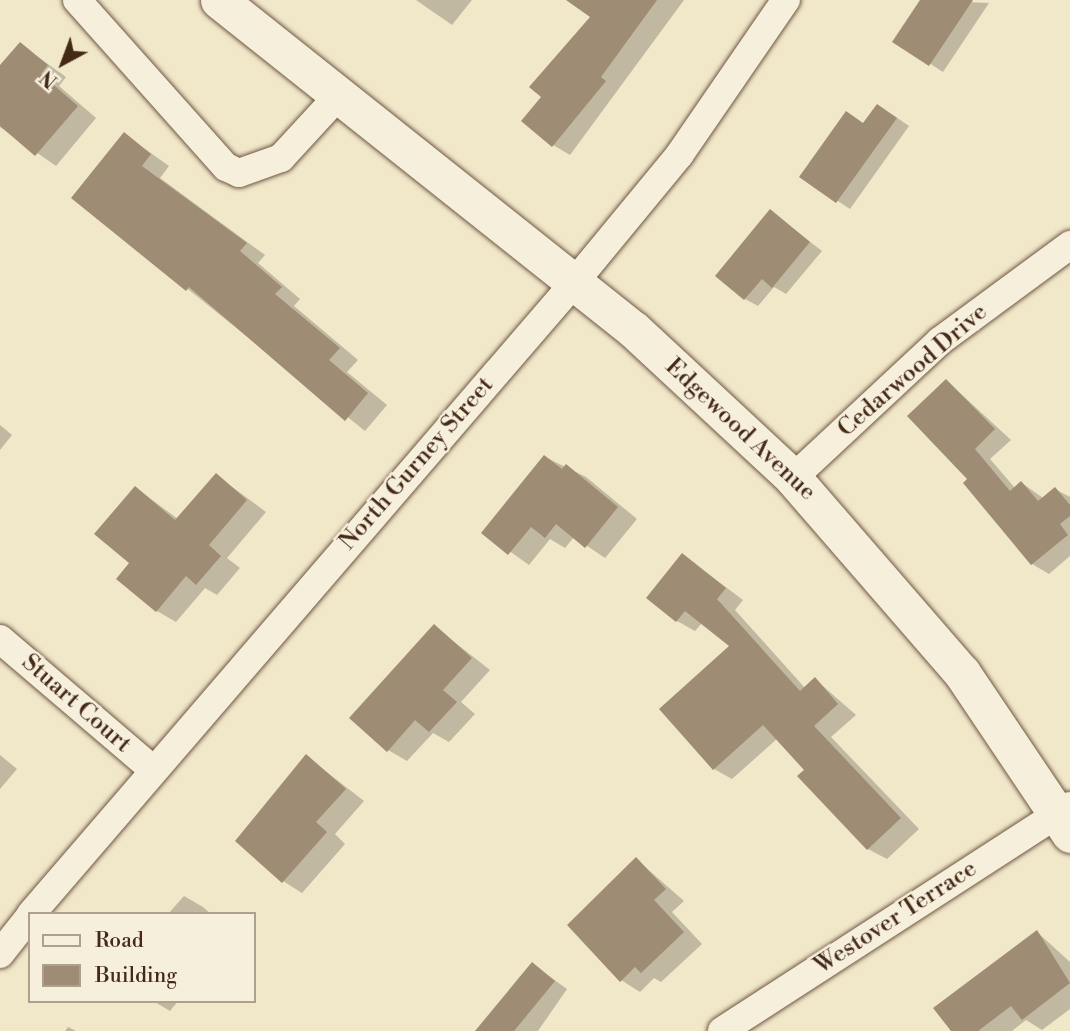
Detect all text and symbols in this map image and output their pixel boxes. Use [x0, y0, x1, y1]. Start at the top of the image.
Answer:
north arrow [28, 28, 98, 98]
text: N [36, 65, 63, 93]
street label: Cedarwood Drive [832, 298, 994, 444]
street label: Edgewood Avenue [659, 353, 821, 507]
street label: North Gurney Street [334, 371, 500, 557]
street label: Stuart Court [15, 649, 137, 759]
street label: Westover Terrace [809, 855, 983, 981]
legend [28, 912, 256, 1003]
text: Road [95, 928, 144, 954]
text: Building [95, 963, 177, 989]

